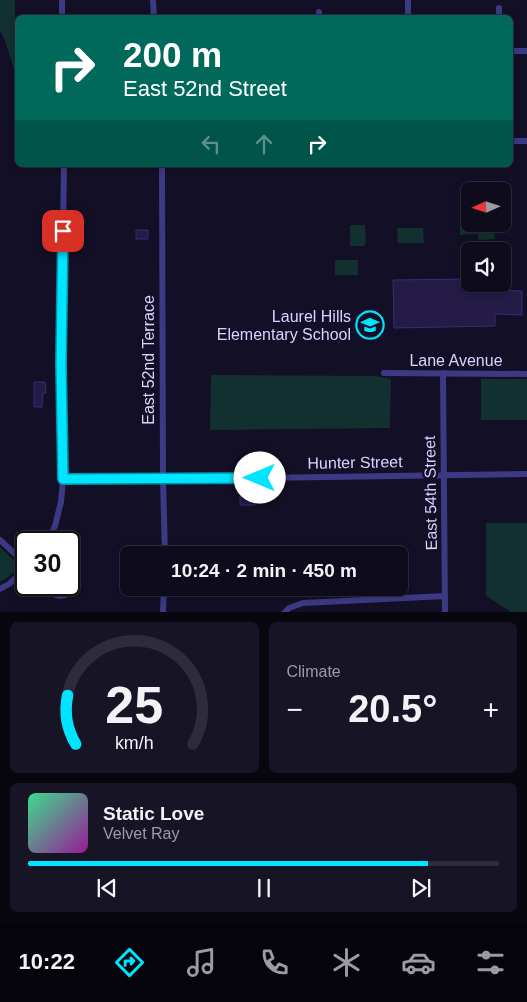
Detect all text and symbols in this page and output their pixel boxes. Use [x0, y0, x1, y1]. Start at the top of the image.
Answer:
icon: right [40, 35, 105, 100]
text: 200 m [123, 35, 222, 74]
text: East 52nd Street [123, 76, 287, 101]
icon: left [197, 130, 225, 158]
icon: ahead [250, 130, 278, 158]
icon: right [303, 130, 331, 158]
north arrow [461, 182, 511, 232]
map controls [461, 182, 511, 292]
pin [42, 210, 84, 252]
icon: arrive [49, 217, 77, 245]
button: sound [461, 242, 511, 292]
street label: East 52nd Terrace [140, 295, 157, 425]
place label: Laurel Hills Elementary School [217, 308, 351, 343]
school or university icon: Laurel Hills Elementary School [355, 310, 385, 340]
street label: Lane Avenue [409, 352, 503, 369]
street label: East 54th Street [421, 435, 440, 550]
position arrow [233, 451, 285, 503]
street label: Hunter Street [307, 453, 403, 472]
speed limit sign: 30 [15, 531, 80, 596]
text: 10:24 · 2 min · 450 m [171, 560, 357, 581]
text: Climate [287, 663, 341, 680]
text: 25 [105, 676, 163, 734]
text: 20.5° [348, 688, 437, 730]
text: − [287, 694, 303, 725]
text: + [483, 694, 499, 725]
text: km/h [115, 733, 154, 753]
text: Static Love [103, 803, 204, 824]
text: Velvet Ray [103, 825, 179, 842]
icon: previous [93, 874, 121, 902]
icon: pause [250, 874, 278, 902]
icon: next [407, 874, 435, 902]
icon: directions [112, 945, 147, 980]
icon: music [184, 945, 219, 980]
icon: phone [257, 945, 292, 980]
icon: climate [329, 945, 364, 980]
icon: car [401, 945, 436, 980]
icon: filters [473, 945, 508, 980]
text: 10:22 [19, 949, 75, 974]

